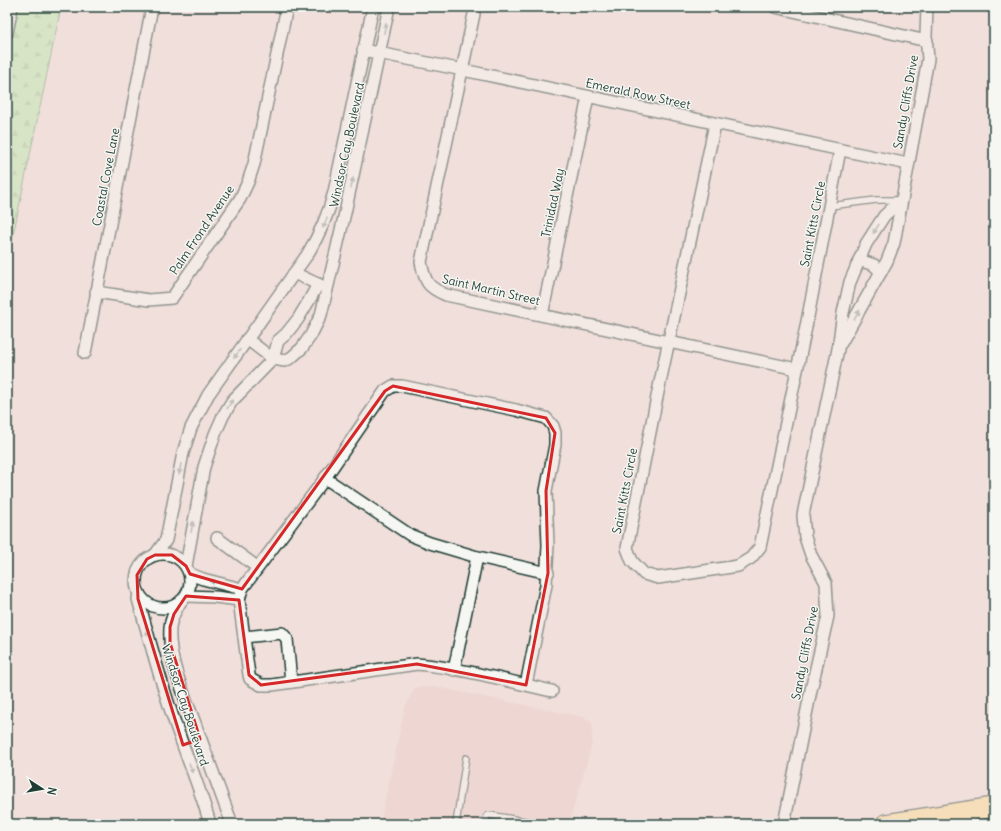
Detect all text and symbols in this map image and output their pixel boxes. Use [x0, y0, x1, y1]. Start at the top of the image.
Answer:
one-way arrow [382, 22, 388, 34]
street label: Sandy Cliffs Drive [890, 54, 921, 150]
street label: Emerald Row Street [584, 75, 692, 112]
street label: Windsor Cay Boulevard [326, 81, 367, 209]
street label: Coastal Cove Lane [89, 127, 122, 227]
street label: Trinidad Way [538, 167, 567, 239]
one-way arrow [350, 177, 356, 189]
street label: Saint Kitts Circle [797, 180, 828, 268]
street label: Palm Frond Avenue [166, 182, 237, 277]
one-way arrow [322, 217, 328, 228]
one-way arrow [872, 223, 879, 235]
street label: Saint Martin Street [441, 271, 541, 308]
one-way arrow [854, 309, 861, 321]
one-way arrow [233, 348, 241, 359]
one-way arrow [227, 398, 234, 410]
street label: Saint Kitts Circle [609, 447, 640, 535]
one-way arrow [177, 463, 183, 475]
one-way arrow [190, 521, 196, 533]
one-way arrow [209, 579, 222, 585]
street label: Sandy Cliffs Drive [788, 605, 821, 701]
one-way arrow [144, 625, 150, 637]
street label: Windsor Cay Boulevard [159, 642, 212, 768]
one-way arrow [189, 762, 195, 774]
north arrow [22, 769, 62, 809]
text: N [44, 786, 59, 796]

